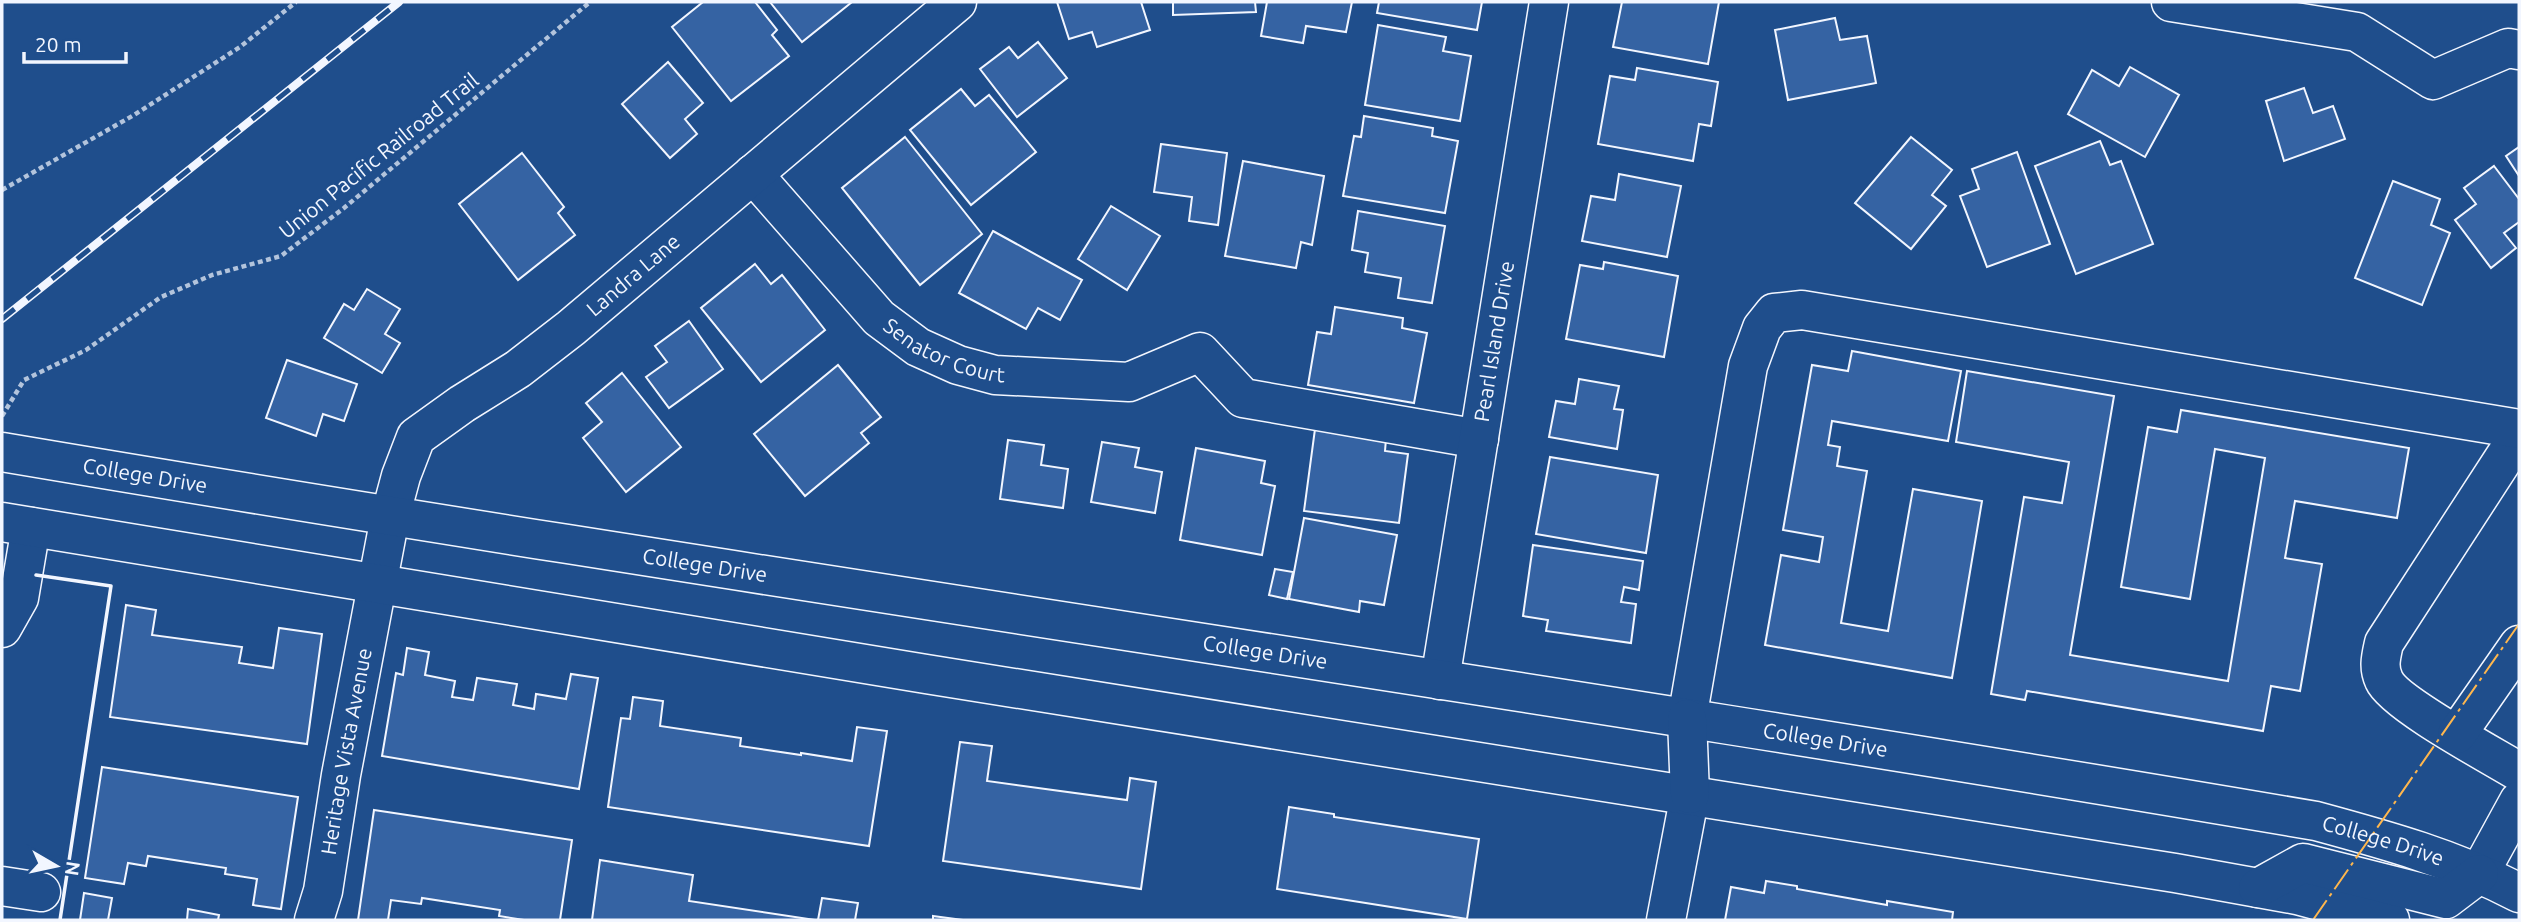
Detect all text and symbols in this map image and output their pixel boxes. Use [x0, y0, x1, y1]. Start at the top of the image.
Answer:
scale bar [24, 21, 126, 65]
text: 20 m [35, 32, 82, 56]
street label: Union Pacific Railroad Trail [274, 68, 483, 243]
street label: Landra Lane [581, 228, 684, 321]
street label: Pearl Island Drive [1469, 259, 1518, 423]
street label: Senator Court [879, 313, 1006, 387]
street label: College Drive [81, 453, 209, 497]
street label: College Drive [641, 543, 769, 586]
street label: College Drive [1201, 630, 1329, 673]
street label: Heritage Vista Avenue [316, 646, 376, 856]
street label: College Drive [1761, 718, 1890, 761]
street label: College Drive [2320, 810, 2447, 870]
north arrow [21, 831, 91, 901]
text: N [61, 860, 85, 877]

